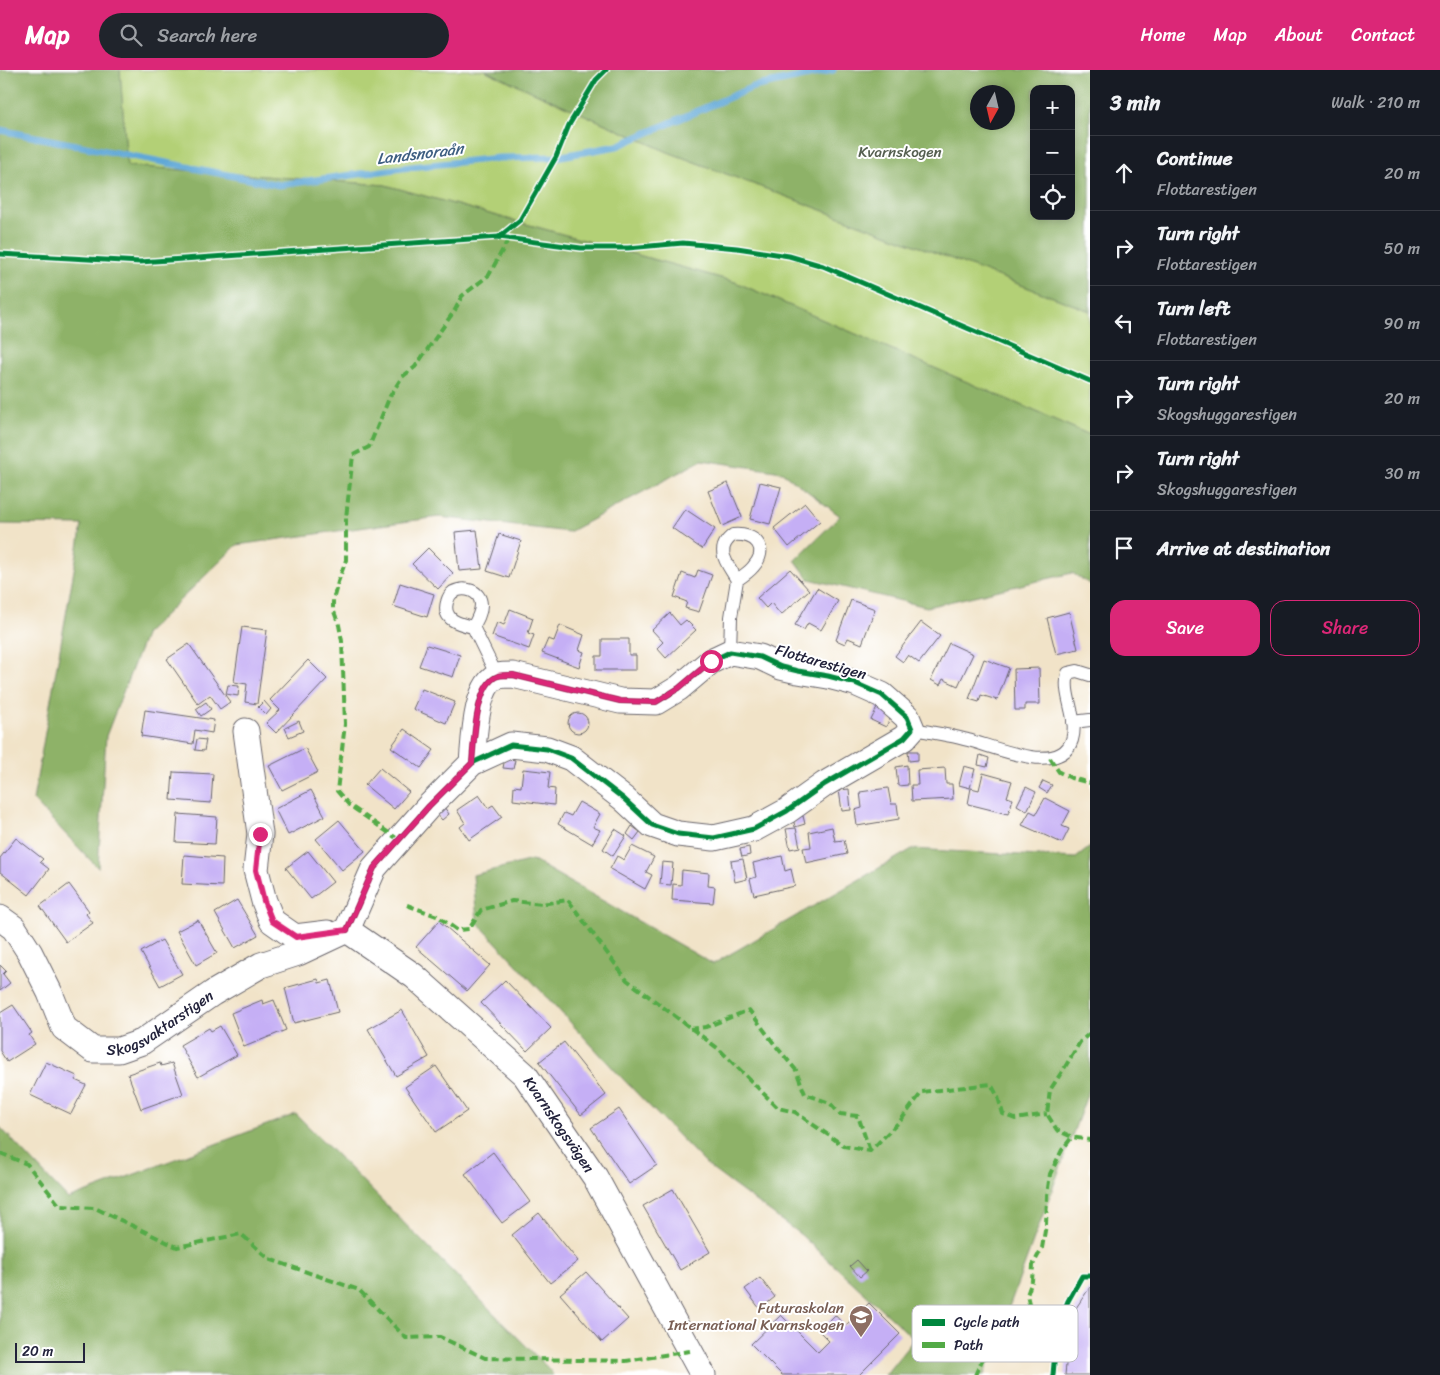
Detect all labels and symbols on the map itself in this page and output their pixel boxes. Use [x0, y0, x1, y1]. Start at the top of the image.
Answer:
north arrow [970, 85, 1015, 130]
water label: Landsnoraån [375, 134, 467, 173]
park label: Kvarnskogen [858, 139, 942, 165]
street label: Flottarestigen [772, 637, 870, 687]
route start [700, 650, 723, 673]
route end [249, 823, 272, 846]
street label: Skogsvaktarstigen [107, 983, 219, 1063]
street label: Kvarnskogsvägen [516, 1071, 601, 1178]
place label: Futuraskolan International Kvarnskogen [667, 1295, 844, 1338]
school or university icon: Futuraskolan International Kvarnskogen [848, 1304, 874, 1338]
legend [912, 1305, 1078, 1362]
text: Cycle path [954, 1310, 1020, 1335]
text: Path [954, 1333, 983, 1358]
scale bar [15, 1340, 85, 1363]

